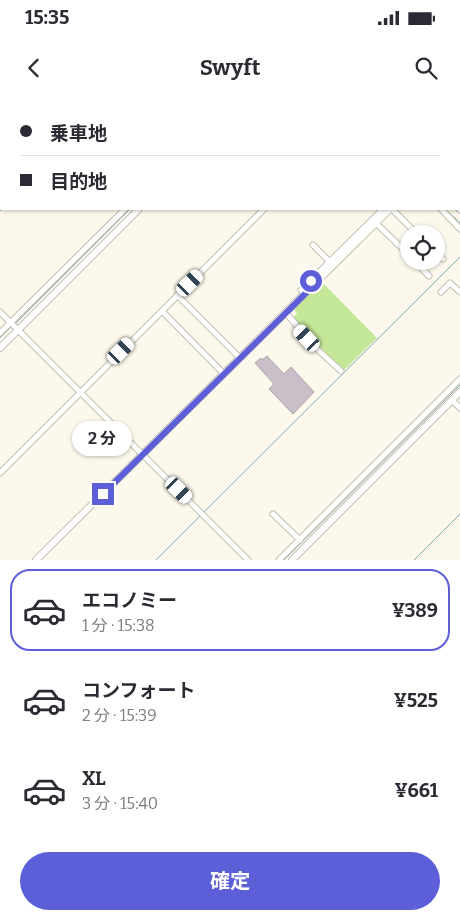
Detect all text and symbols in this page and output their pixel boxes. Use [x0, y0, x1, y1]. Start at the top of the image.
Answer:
text: 15:35 [25, 6, 69, 29]
icon: back [20, 54, 48, 82]
text: Swyft [200, 54, 260, 81]
icon: search [412, 54, 440, 82]
text: 乗車地 [50, 122, 107, 145]
text: 目的地 [50, 170, 107, 193]
map controls [400, 225, 445, 270]
button: locate [400, 225, 445, 270]
car [174, 267, 205, 299]
route start [300, 270, 322, 292]
car [291, 322, 322, 354]
car [105, 335, 136, 367]
callout: 2 分 [73, 422, 133, 456]
text: 2 分 [88, 429, 116, 448]
car [163, 474, 194, 506]
route end [92, 483, 114, 505]
icon: car [22, 588, 67, 633]
text: エコノミー [82, 589, 177, 612]
text: ¥389 [392, 599, 438, 622]
text: 1 分 · 15:38 [82, 616, 155, 635]
icon: car [22, 678, 67, 723]
text: コンフォート [82, 679, 195, 702]
text: ¥525 [394, 689, 438, 712]
text: 2 分 · 15:39 [82, 706, 157, 725]
text: XL [82, 767, 106, 790]
icon: car [22, 768, 67, 813]
text: ¥661 [394, 779, 438, 802]
text: 3 分 · 15:40 [82, 794, 158, 813]
button: 確定 [20, 852, 440, 910]

